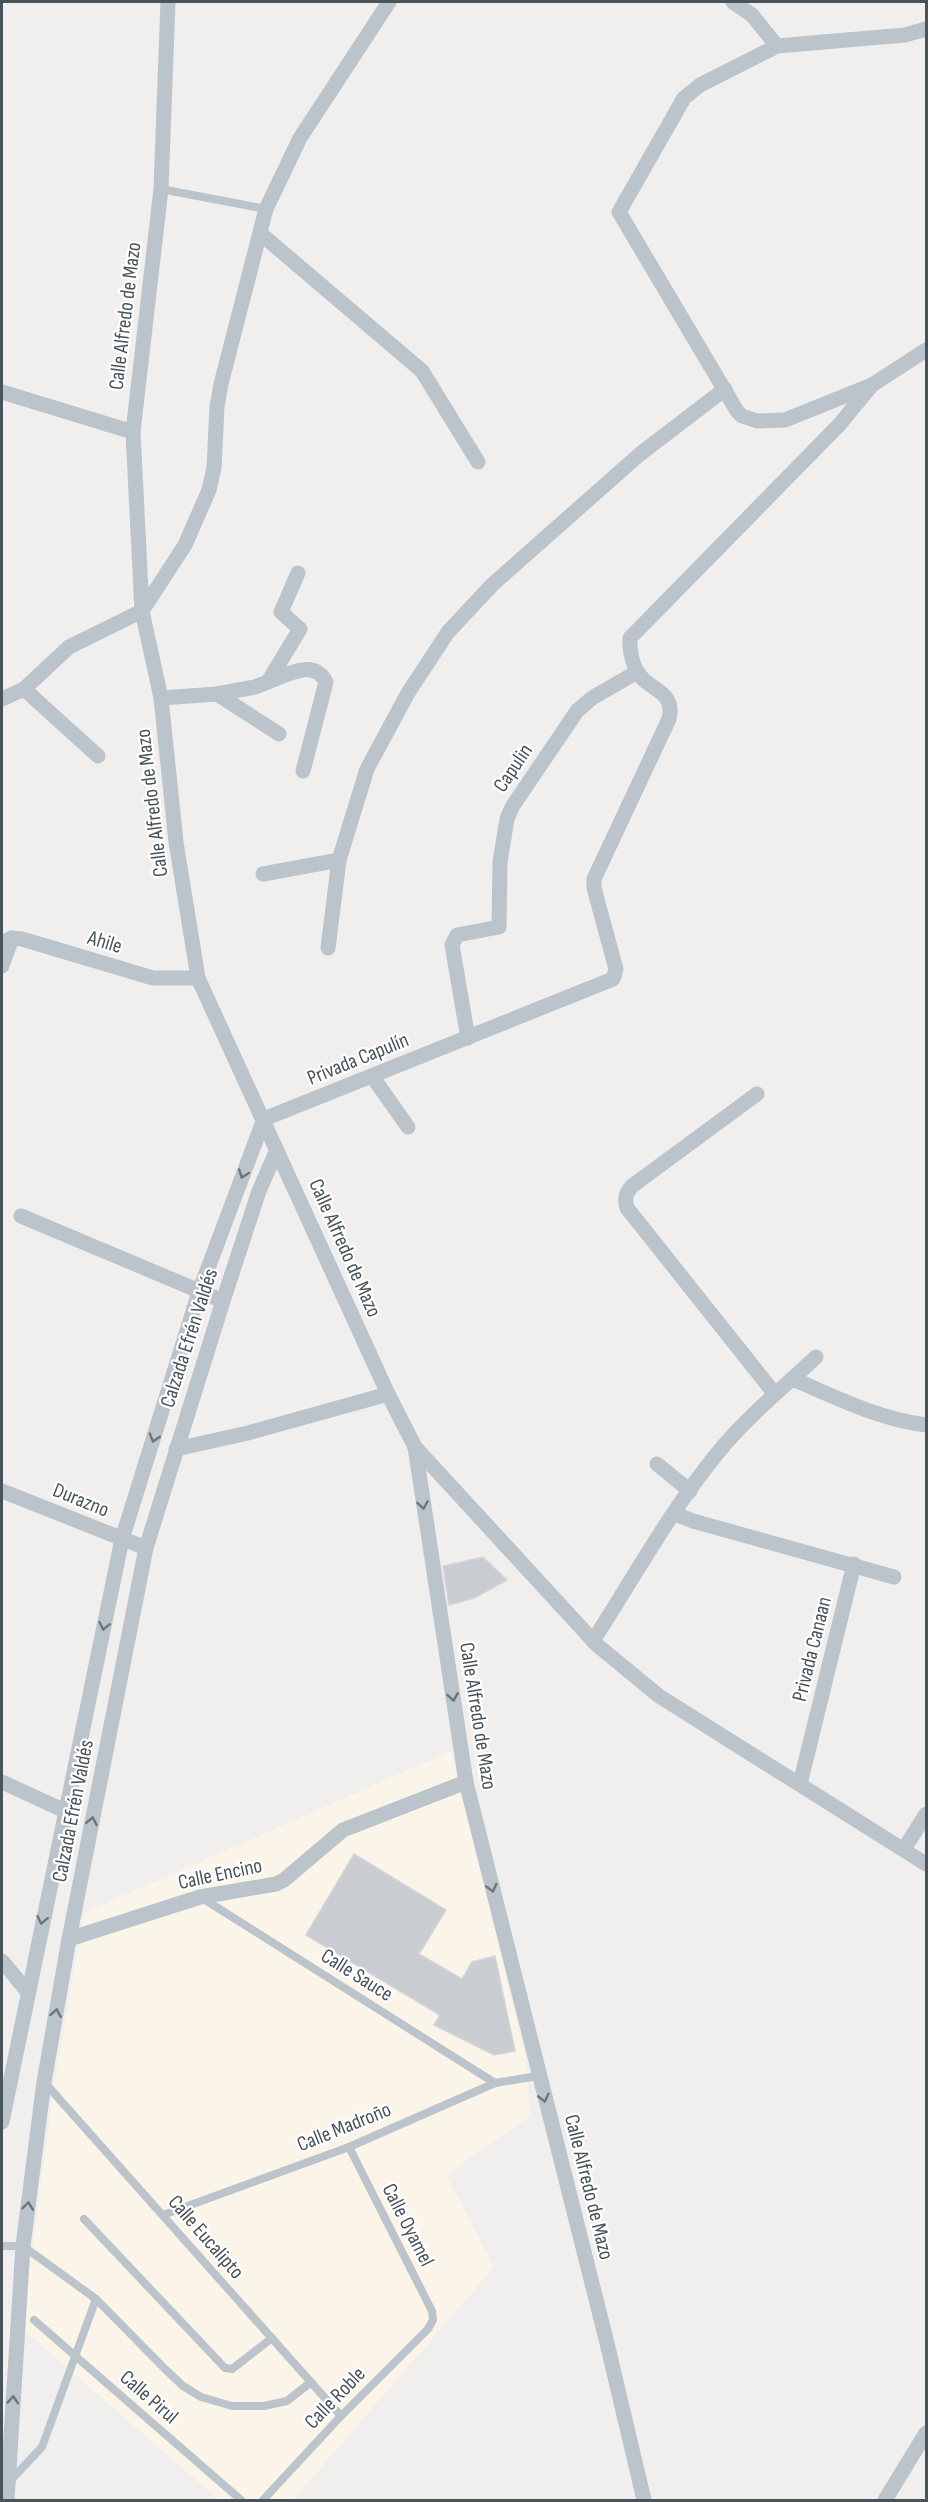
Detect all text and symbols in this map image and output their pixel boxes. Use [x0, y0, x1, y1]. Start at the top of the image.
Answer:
street label: Calle Alfredo de Mazo [104, 241, 146, 391]
street label: Calle Alfredo de Mazo [131, 728, 173, 878]
street label: Capulin [488, 739, 538, 797]
street label: Ahile [84, 925, 125, 959]
street label: Privada Capulín [304, 1027, 412, 1091]
one-way arrow [238, 1168, 251, 1179]
street label: Calle Alfredo de Mazo [303, 1175, 387, 1321]
street label: Calzada Efrén Valdés [155, 1265, 223, 1411]
one-way arrow [149, 1432, 161, 1443]
street label: Durazno [49, 1478, 113, 1522]
one-way arrow [417, 1500, 429, 1509]
street label: Privada Canaan [787, 1594, 837, 1704]
one-way arrow [98, 1621, 111, 1631]
street label: Calle Alfredo de Mazo [454, 1641, 502, 1791]
one-way arrow [446, 1693, 458, 1702]
street label: Calzada Efrén Valdés [47, 1738, 99, 1884]
one-way arrow [85, 1817, 98, 1827]
street label: Calle Encino [176, 1853, 264, 1895]
one-way arrow [484, 1883, 497, 1893]
one-way arrow [36, 1915, 49, 1925]
street label: Calle Sauce [316, 1943, 398, 2007]
one-way arrow [49, 2008, 62, 2018]
one-way arrow [537, 2092, 549, 2103]
street label: Calle Madroño [293, 2097, 395, 2157]
street label: Calle Alfredo de Mazo [559, 2112, 619, 2262]
street label: Calle Oyamel [377, 2179, 439, 2271]
street label: Calle Eucalipto [163, 2190, 249, 2284]
one-way arrow [22, 2201, 34, 2210]
street label: Calle Roble [299, 2362, 371, 2434]
street label: Calle Pirul [115, 2365, 183, 2429]
one-way arrow [6, 2396, 19, 2405]

